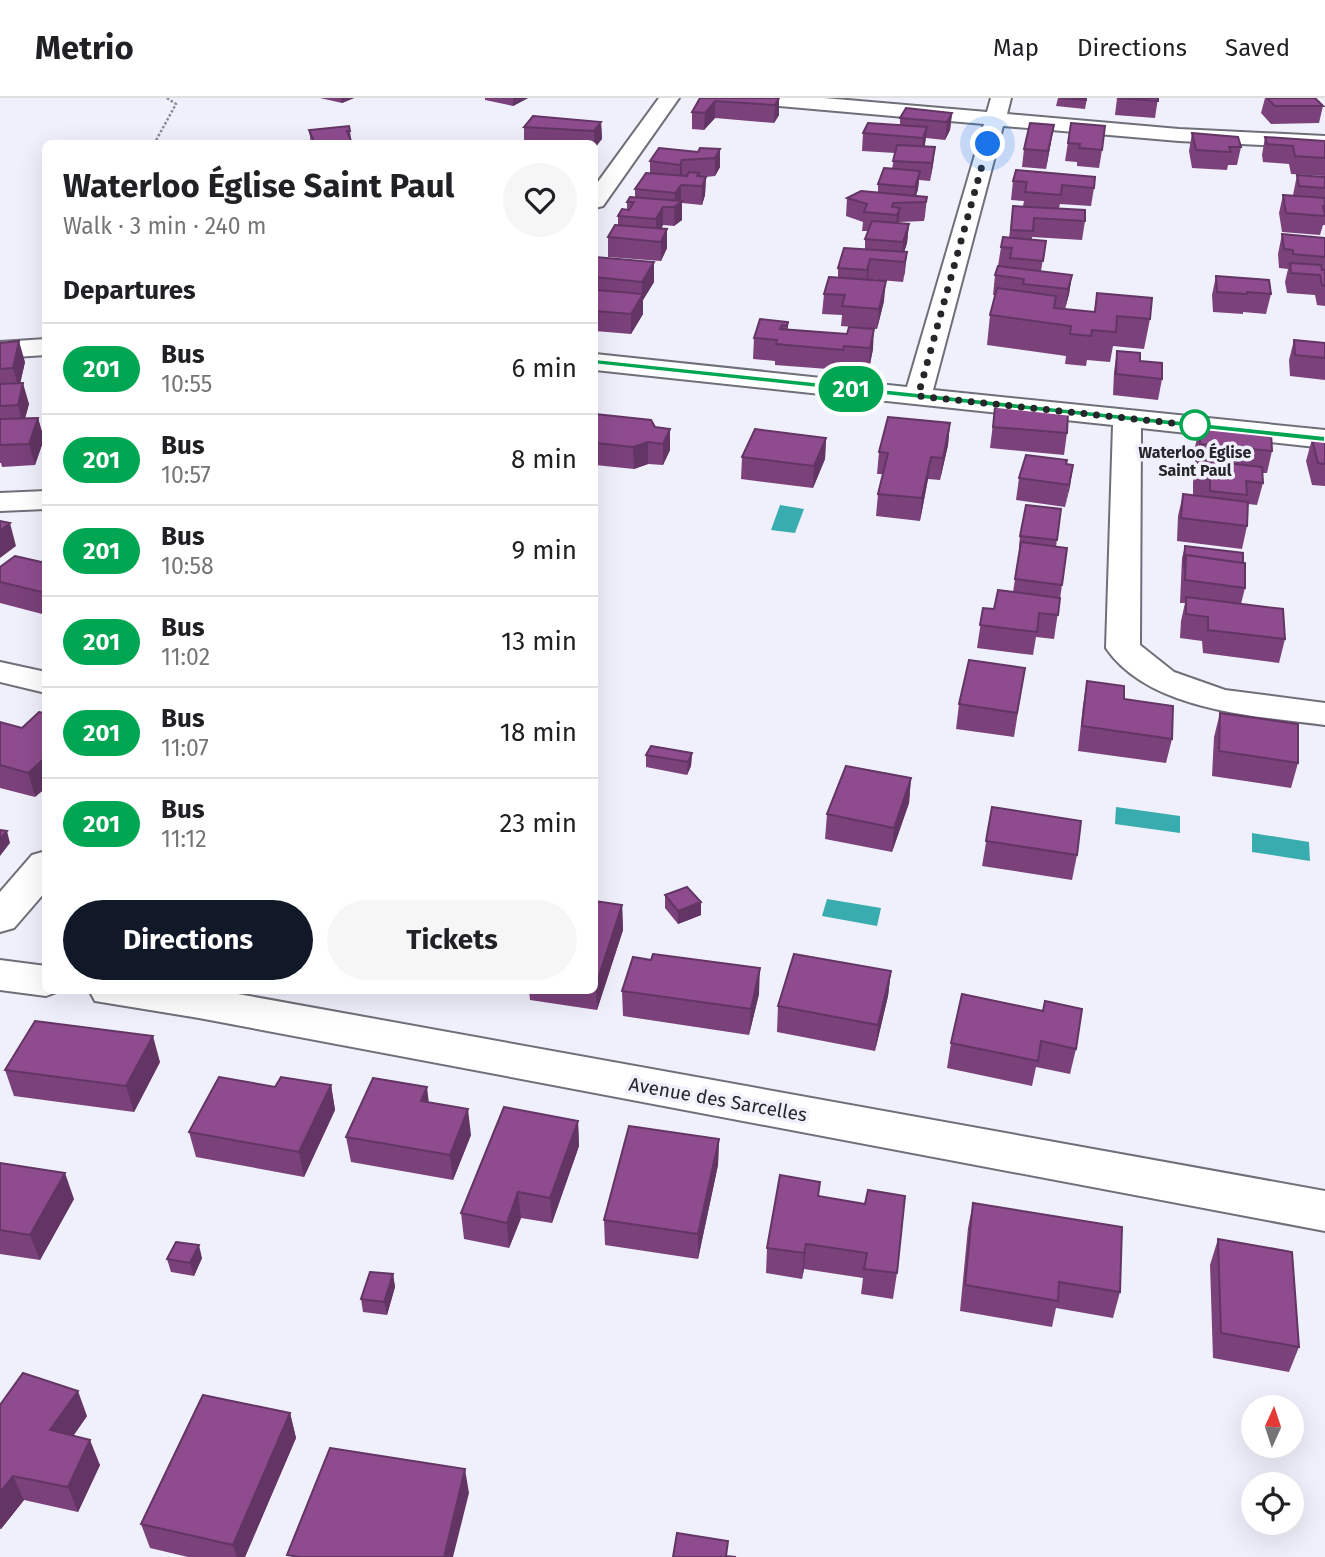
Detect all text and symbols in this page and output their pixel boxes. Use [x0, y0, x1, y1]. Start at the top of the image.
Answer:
text: Metrio [35, 28, 134, 68]
text: Map [993, 34, 1039, 62]
text: Directions [1077, 34, 1187, 62]
text: Saved [1225, 34, 1290, 62]
your location [970, 126, 1005, 161]
button: heart [503, 163, 577, 237]
text: Waterloo Église Saint Paul [63, 166, 454, 206]
text: Walk · 3 min · 240 m [63, 212, 266, 240]
text: Departures [63, 275, 196, 306]
text: Bus [161, 339, 204, 370]
text: 6 min [511, 353, 577, 384]
text: 201 [83, 355, 120, 383]
line badge: 201 [811, 366, 891, 412]
text: 10:55 [161, 370, 212, 398]
text: 201 [832, 375, 870, 403]
marker: Waterloo Église Saint Paul [1180, 410, 1210, 440]
text: Bus [161, 430, 204, 461]
place label: Waterloo Église Saint Paul [1139, 442, 1252, 480]
text: 8 min [511, 444, 577, 475]
text: 201 [83, 446, 120, 474]
text: 10:57 [161, 461, 211, 489]
text: Bus [161, 521, 204, 552]
text: 9 min [512, 535, 577, 566]
text: 201 [83, 537, 120, 565]
text: 10:58 [161, 552, 214, 580]
text: Bus [161, 612, 204, 643]
text: 13 min [501, 626, 577, 657]
text: 201 [83, 628, 120, 656]
text: 11:02 [161, 643, 210, 671]
text: Bus [161, 703, 204, 734]
text: 18 min [500, 717, 577, 748]
text: 201 [83, 719, 120, 747]
text: 11:07 [161, 734, 209, 762]
text: Bus [161, 794, 204, 825]
text: 23 min [500, 808, 577, 839]
text: 201 [83, 810, 120, 838]
text: 11:12 [161, 825, 207, 853]
button: Directions [63, 900, 313, 980]
button: Tickets [327, 900, 577, 980]
street label: Avenue des Sarcelles [627, 1072, 809, 1127]
north arrow [1241, 1395, 1304, 1458]
map controls [1241, 1395, 1304, 1535]
button: locate [1241, 1472, 1304, 1535]

